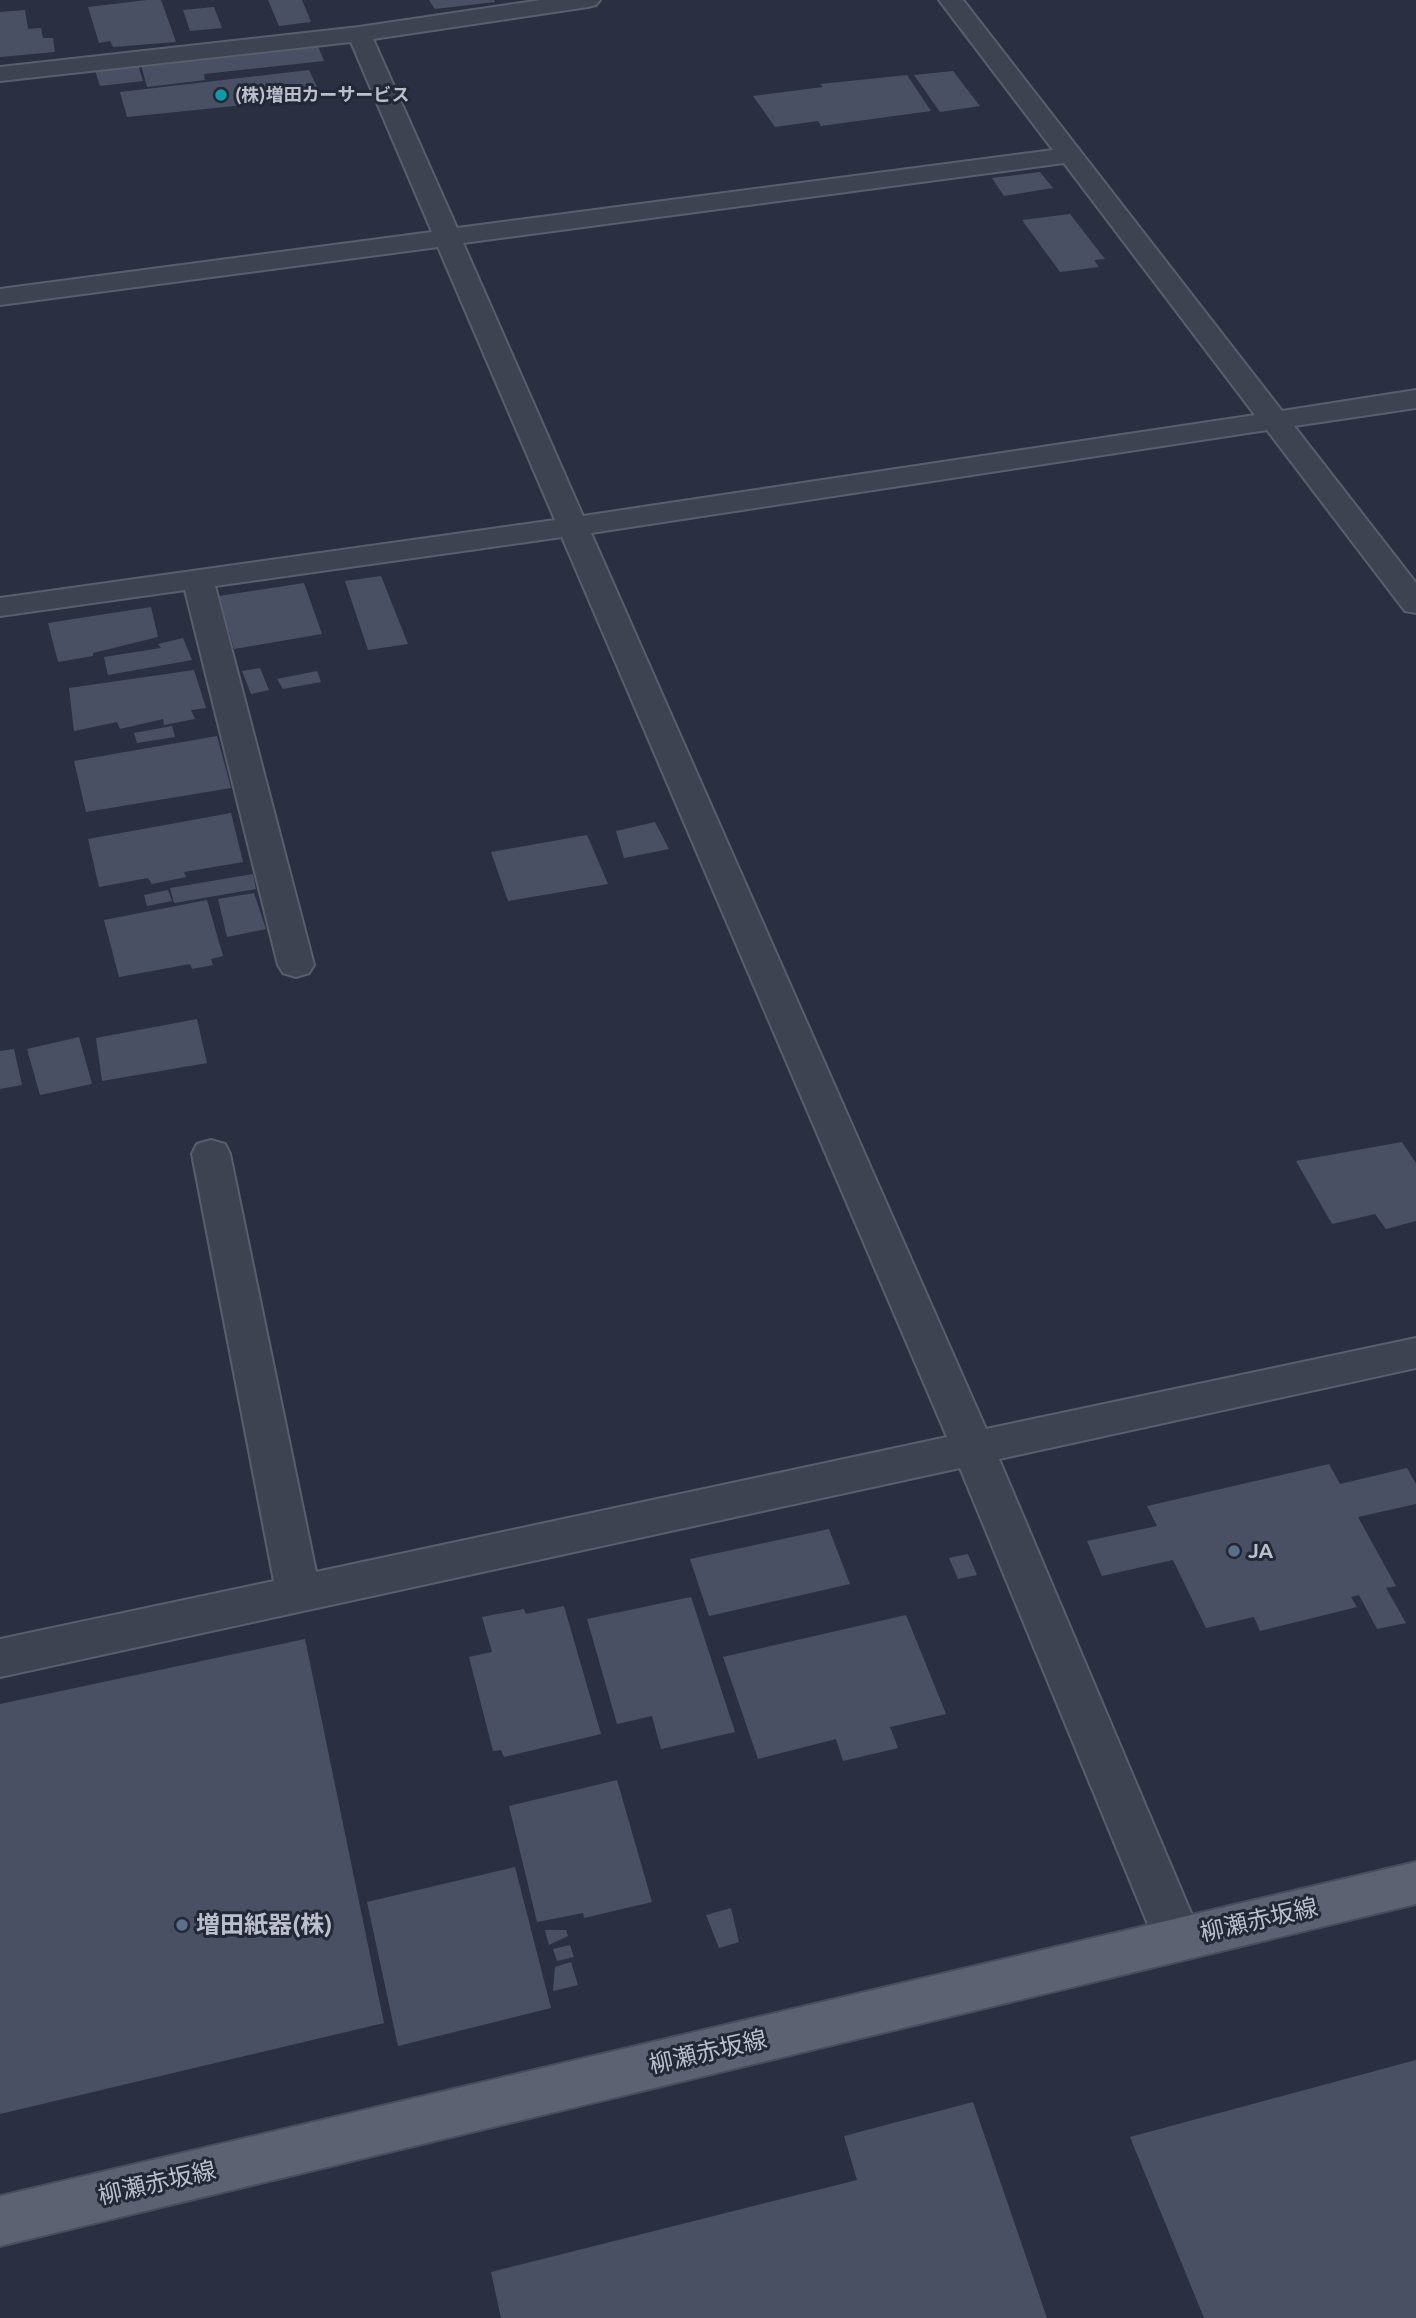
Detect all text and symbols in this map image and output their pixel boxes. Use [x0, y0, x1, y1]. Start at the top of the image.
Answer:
place label: (株)増田カーサービス [235, 84, 409, 106]
marker: (株)増田カーサービス [213, 87, 229, 103]
place label: JA [1248, 1538, 1273, 1564]
marker: JA [1226, 1543, 1242, 1559]
street label: 柳瀬赤坂線 [1197, 1892, 1321, 1948]
place label: 増田紙器(株) [196, 1911, 333, 1939]
marker: 増田紙器(株) [174, 1917, 190, 1933]
street label: 柳瀬赤坂線 [646, 2024, 770, 2080]
street label: 柳瀬赤坂線 [95, 2155, 219, 2211]

